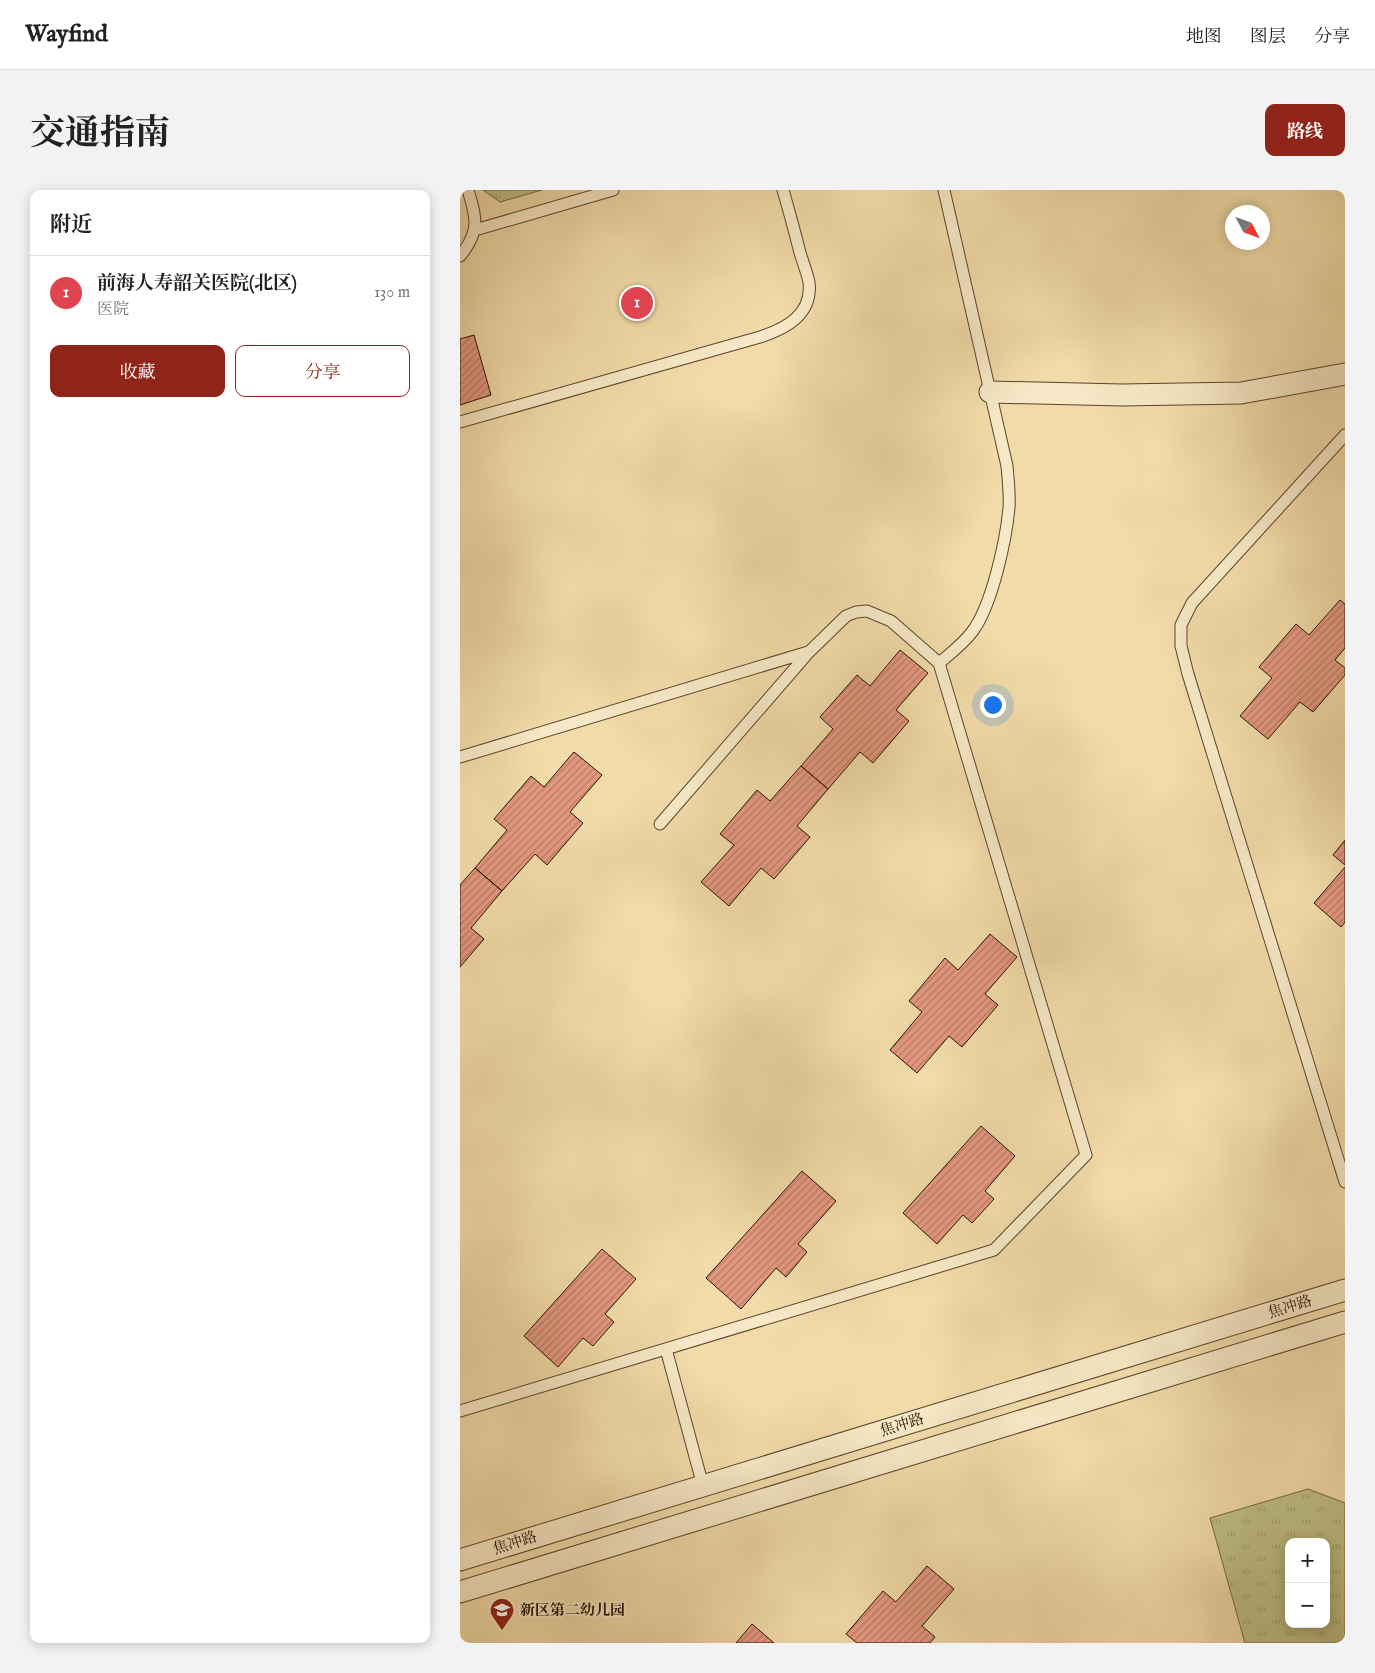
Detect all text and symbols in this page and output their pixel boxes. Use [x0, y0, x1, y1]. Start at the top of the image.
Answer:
text: Wayfind [25, 19, 108, 50]
text: 地图 [1186, 26, 1222, 49]
text: 图层 [1250, 26, 1286, 49]
text: 分享 [1314, 26, 1350, 49]
button: 路线 [1265, 104, 1345, 156]
text: 交通指南 [30, 112, 170, 157]
north arrow [1225, 205, 1270, 250]
text: 附近 [50, 212, 92, 239]
text: 前海人寿韶关医院(北区) [97, 272, 297, 296]
text: 1 [63, 283, 69, 303]
text: 130 m [374, 283, 410, 303]
pin: 1 [621, 284, 653, 322]
text: 医院 [97, 300, 129, 320]
button: 收藏 [50, 345, 225, 397]
button: 分享 [235, 345, 410, 397]
your location [980, 692, 1006, 718]
street label: 焦冲路 [1266, 1291, 1314, 1323]
street label: 焦冲路 [878, 1409, 926, 1441]
street label: 焦冲路 [491, 1527, 539, 1559]
map controls [1285, 1538, 1330, 1628]
button: + [1285, 1538, 1330, 1583]
button: − [1285, 1583, 1330, 1628]
school or university icon: 新区第二幼儿园 [489, 1597, 515, 1631]
place label: 新区第二幼儿园 [520, 1601, 625, 1620]

